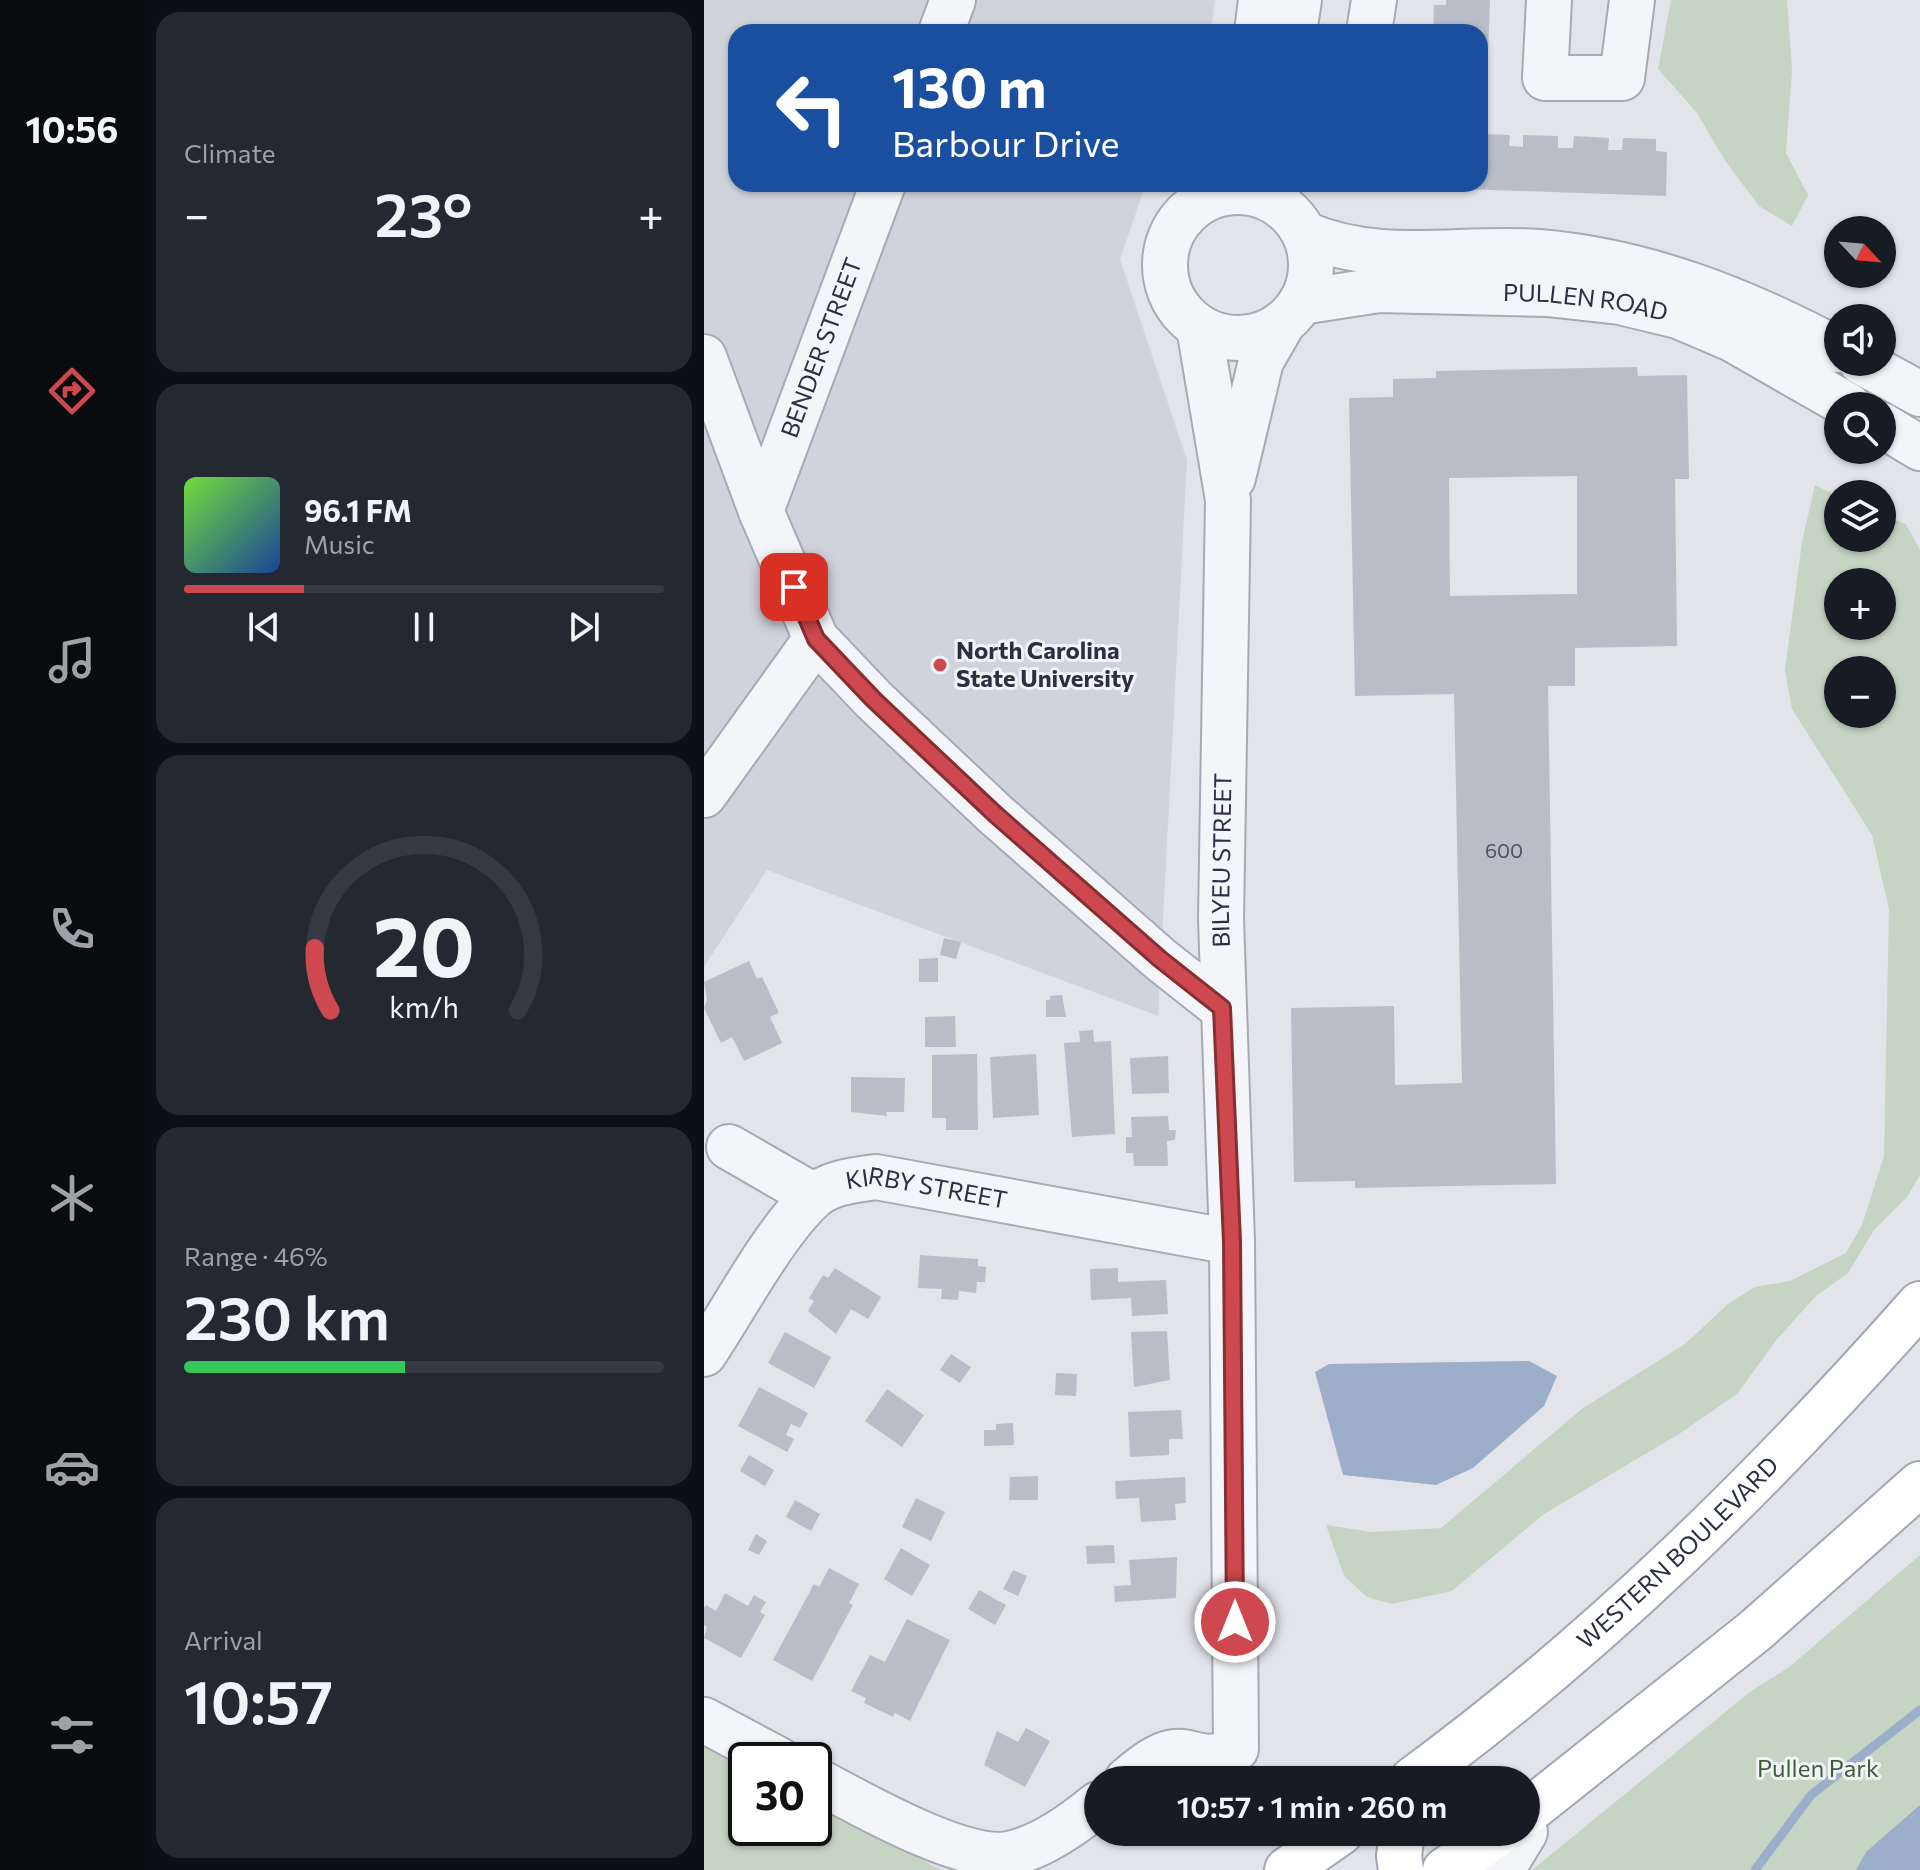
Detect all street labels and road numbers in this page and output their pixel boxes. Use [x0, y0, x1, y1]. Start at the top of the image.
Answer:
street label: BENDER STREET [774, 254, 867, 441]
street label: PULLEN ROAD [1503, 277, 1671, 326]
street label: BILYEU STREET [1205, 773, 1236, 948]
street label: KIRBY STREET [843, 1160, 1010, 1214]
street label: WESTERN BOULEVARD [1570, 1450, 1784, 1654]

